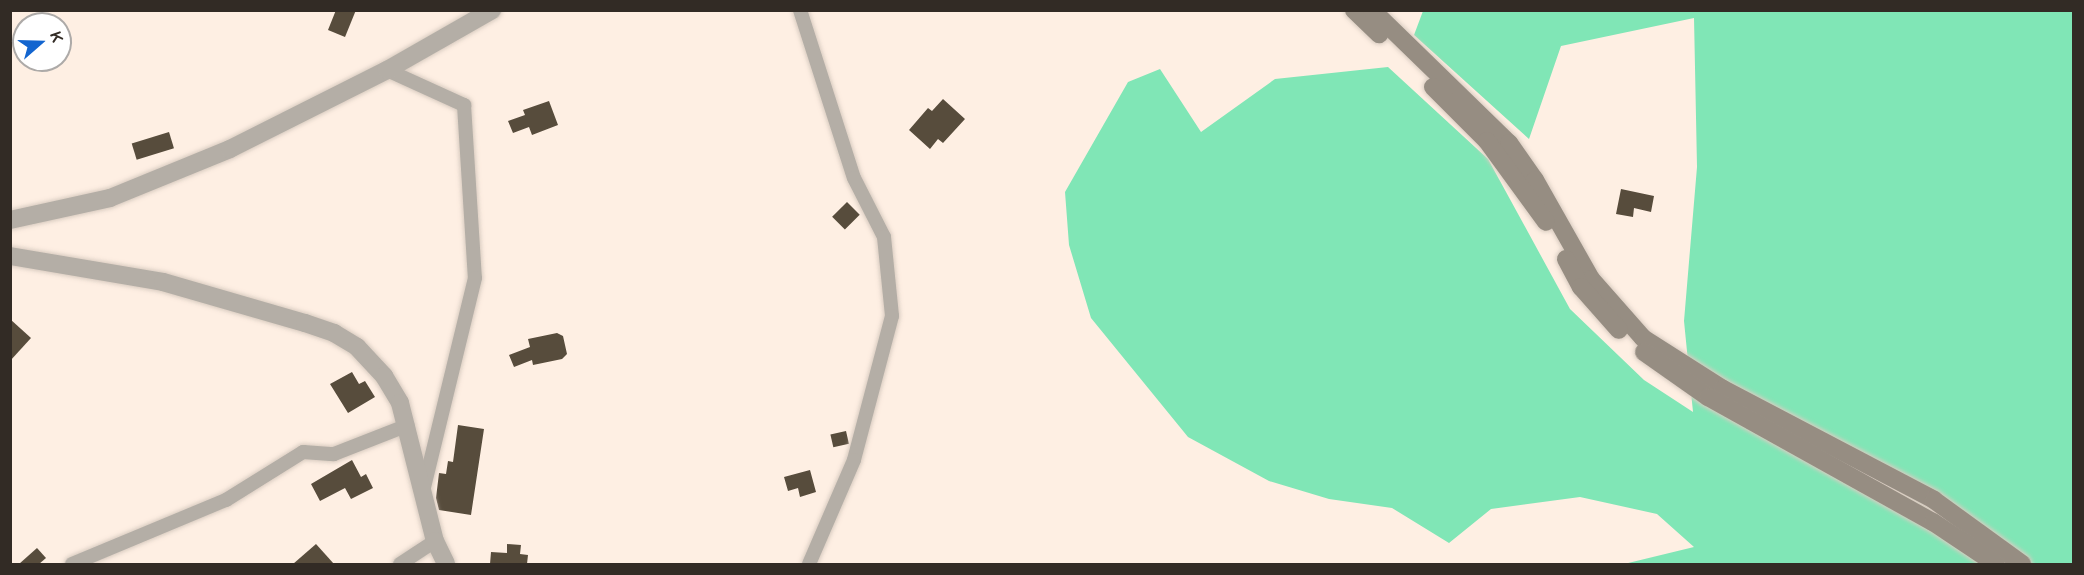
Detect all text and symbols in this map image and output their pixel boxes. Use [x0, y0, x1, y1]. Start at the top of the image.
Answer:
north arrow [12, 12, 72, 72]
text: K [46, 28, 68, 45]

